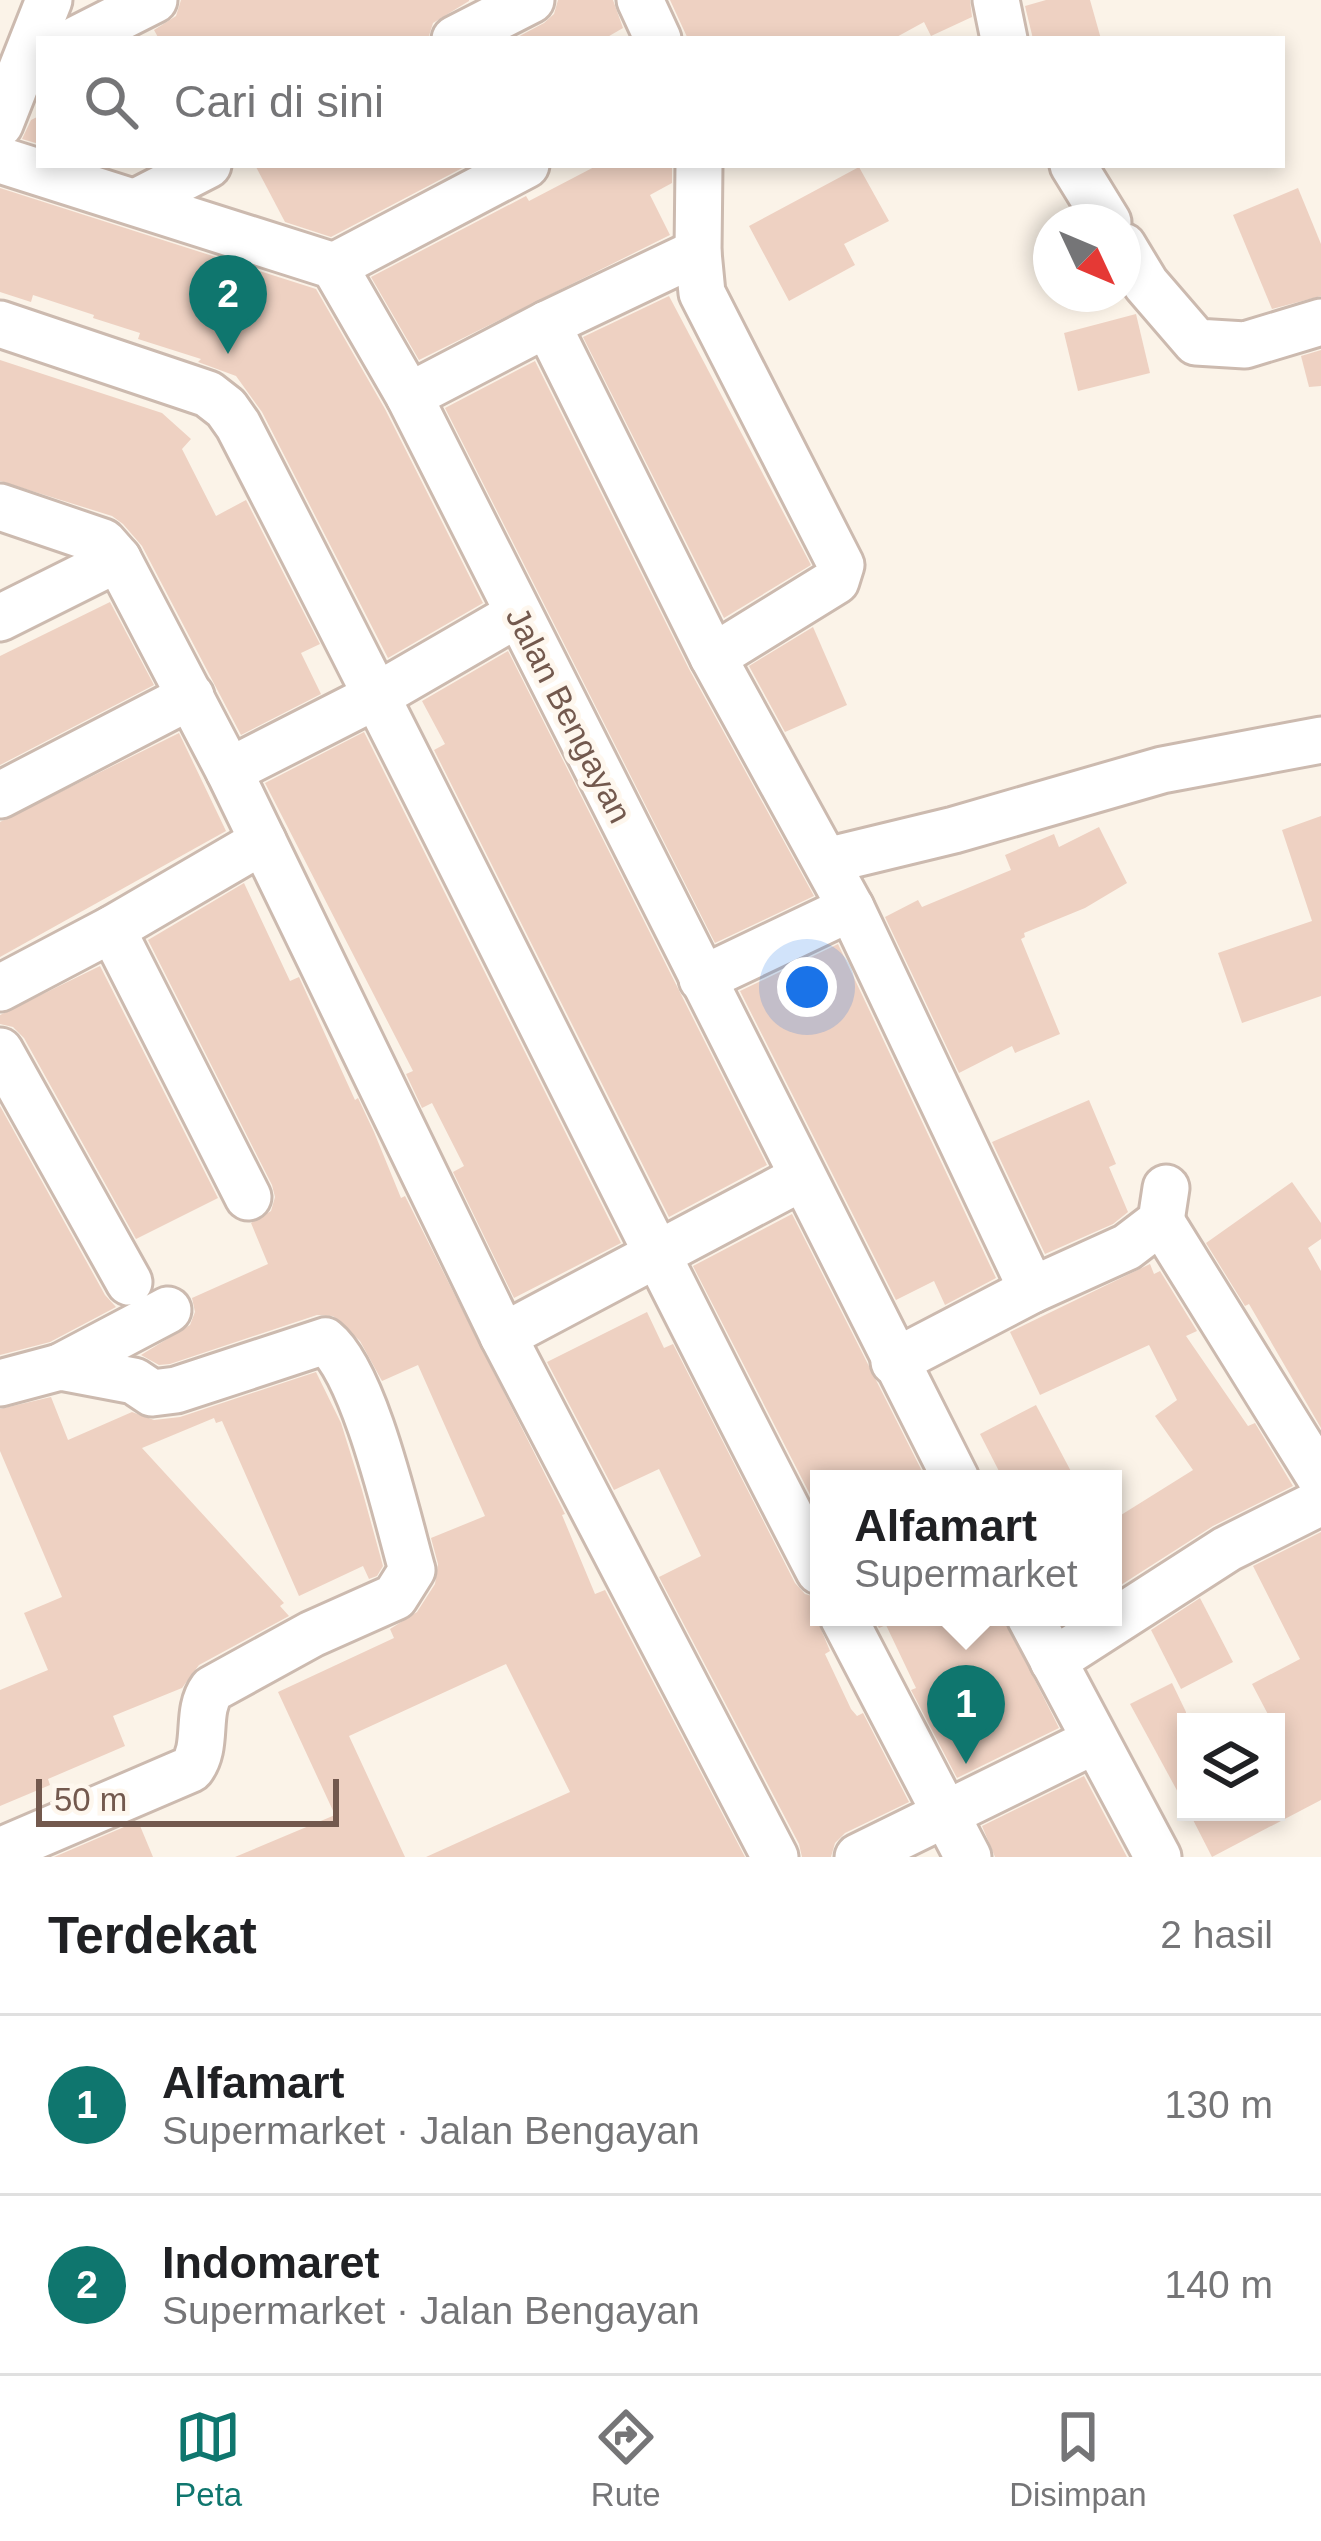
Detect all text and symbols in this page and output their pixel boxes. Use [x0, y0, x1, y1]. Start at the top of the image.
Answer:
search box [36, 36, 1285, 168]
icon: search [78, 69, 144, 135]
text: Cari di sini [174, 76, 384, 127]
north arrow [1033, 204, 1141, 312]
pin: 2 [189, 255, 267, 354]
street label: Jalan Bengayan [499, 601, 639, 829]
your location [777, 957, 837, 1017]
popup [810, 1470, 1122, 1626]
text: Alfamart [854, 1500, 1037, 1551]
text: Supermarket [854, 1552, 1078, 1595]
pin: 1 [927, 1665, 1005, 1764]
map controls [1177, 1713, 1285, 1821]
button: layers [1177, 1713, 1285, 1821]
scale bar [36, 1773, 339, 1826]
text: 50 m [54, 1781, 127, 1818]
text: Terdekat [48, 1907, 257, 1964]
text: 2 hasil [1160, 1913, 1273, 1956]
text: Alfamart [162, 2057, 345, 2108]
text: 1 [76, 2083, 98, 2126]
text: 130 m [1165, 2083, 1273, 2126]
text: Supermarket · Jalan Bengayan [162, 2109, 700, 2152]
text: Indomaret [162, 2237, 380, 2288]
text: 2 [76, 2263, 98, 2306]
text: 140 m [1165, 2263, 1273, 2306]
text: Supermarket · Jalan Bengayan [162, 2289, 700, 2332]
tab: Peta [174, 2404, 242, 2514]
tab: Rute [591, 2404, 661, 2514]
tab: Disimpan [1009, 2404, 1147, 2514]

